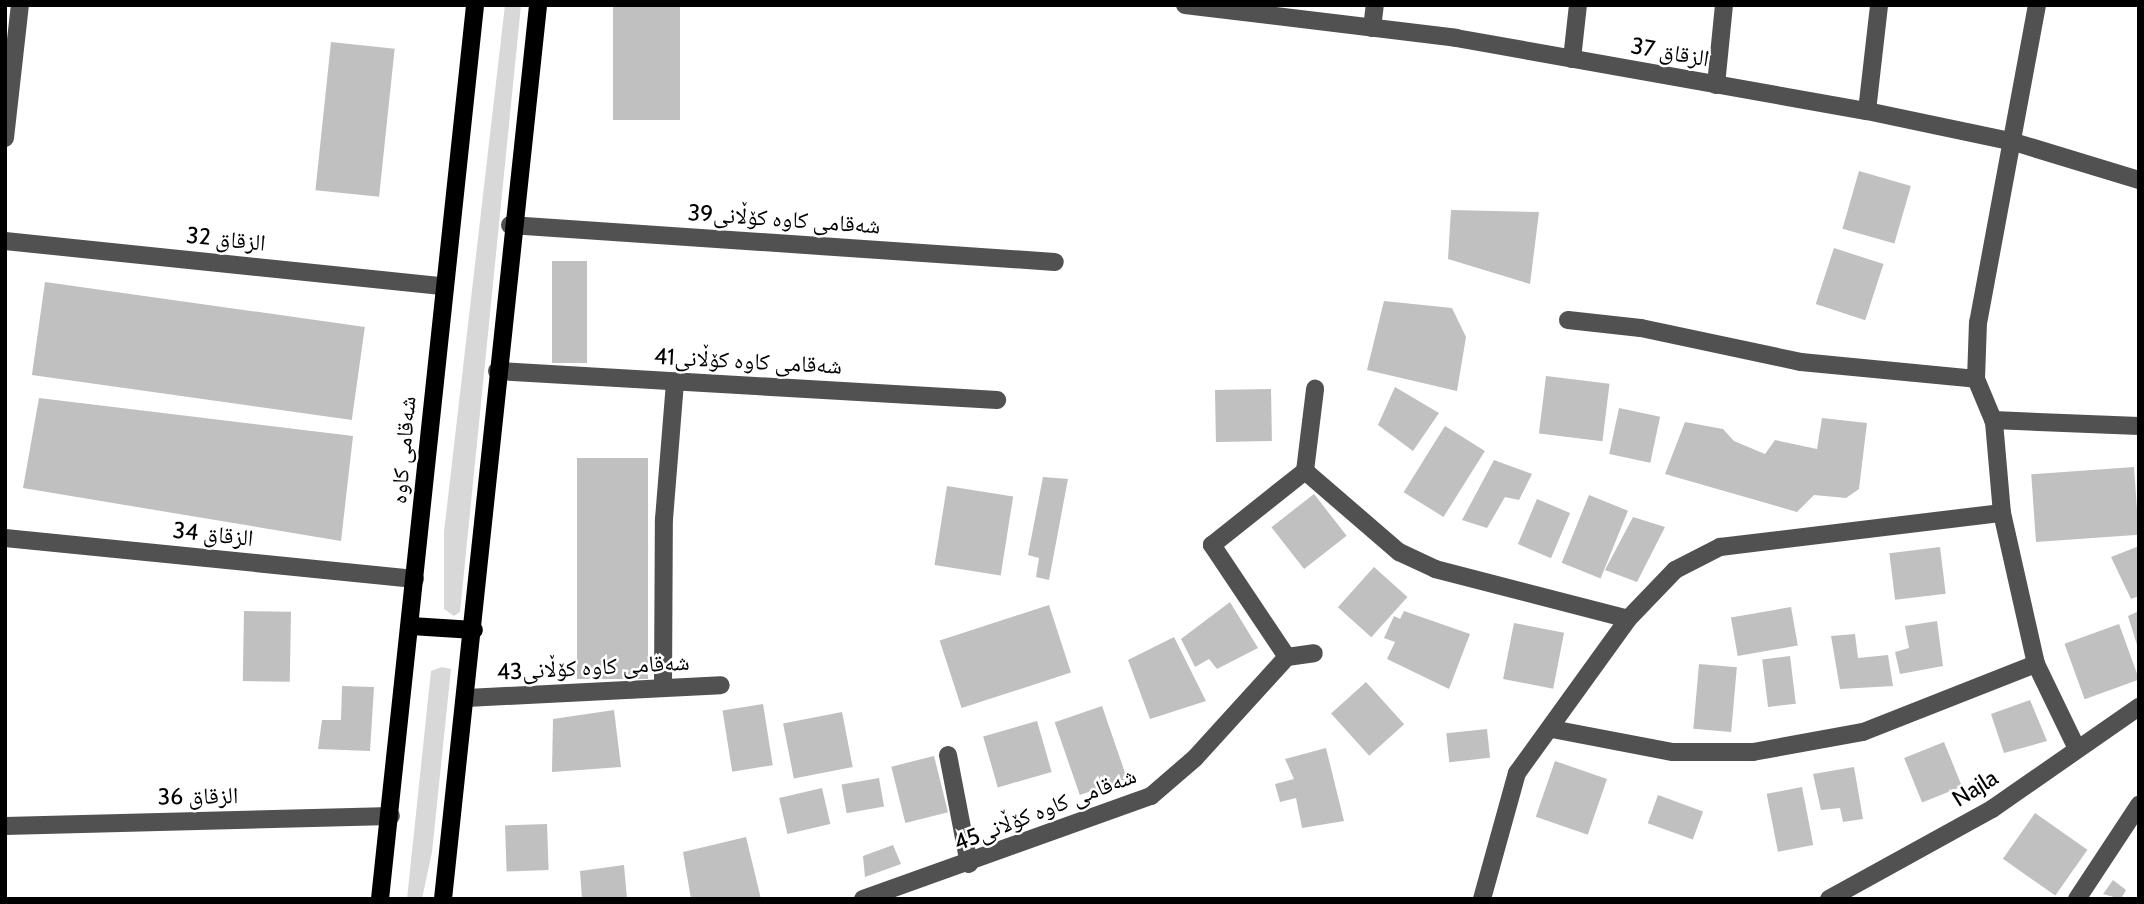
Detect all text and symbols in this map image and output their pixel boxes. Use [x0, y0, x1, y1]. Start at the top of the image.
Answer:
street label: الزقاق 37 [1629, 32, 1711, 72]
street label: شەقامی کاوە کۆڵانی39 [687, 199, 881, 239]
street label: الزقاق 32 [185, 221, 267, 257]
street label: شەقامی کاوە کۆڵانی41 [653, 342, 843, 380]
street label: شەقامی کاوە [385, 395, 421, 505]
street label: الزقاق 34 [171, 516, 255, 552]
street label: شەقامی کاوە کۆڵانی43 [496, 648, 690, 686]
street label: شەقامی کاوە کۆڵانی45 [950, 761, 1140, 857]
street label: Najla [1947, 763, 2003, 813]
street label: الزقاق 36 [157, 781, 239, 811]

